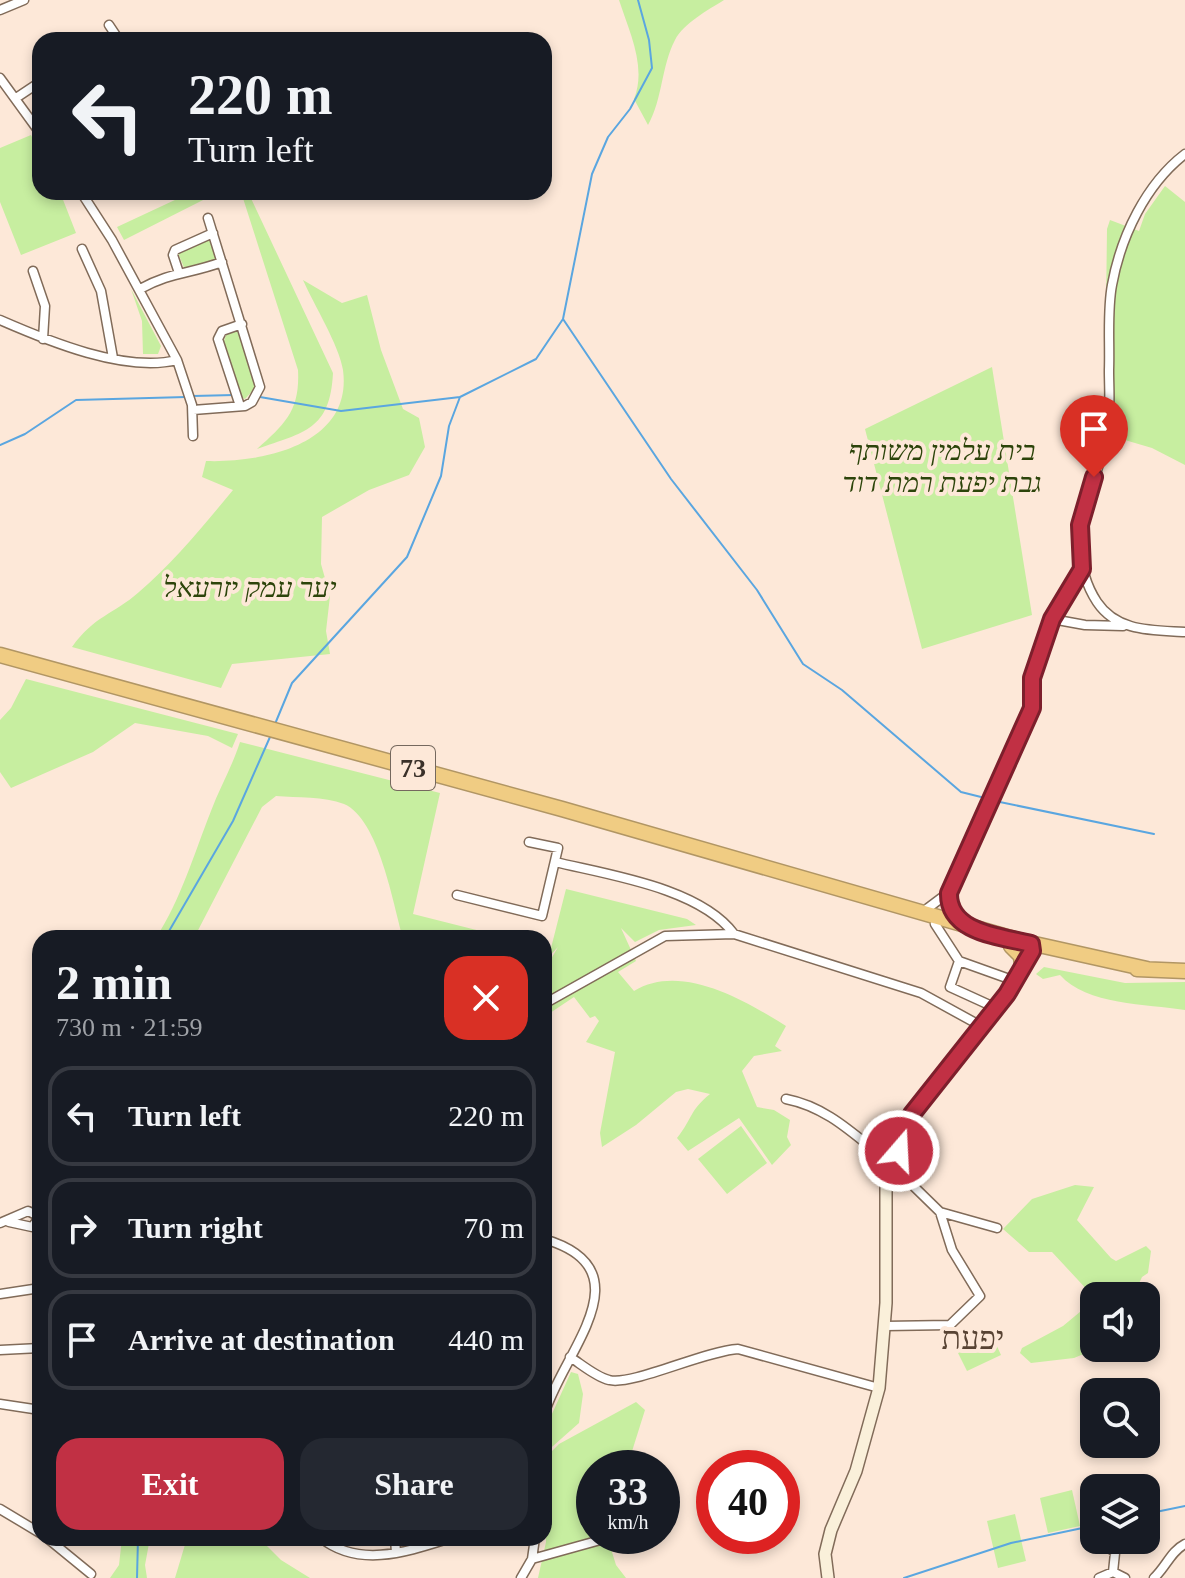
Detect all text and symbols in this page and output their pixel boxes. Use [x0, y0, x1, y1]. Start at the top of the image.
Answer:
icon: left [56, 64, 160, 168]
text: 220 m [188, 64, 333, 126]
text: Turn left [188, 130, 314, 170]
pin [1060, 395, 1128, 477]
icon: arrive [1072, 407, 1116, 451]
park label: בית עלמין משותף גבת יפעת רמת דוד [842, 435, 1042, 498]
park label: יער עמק יזרעאל [163, 572, 337, 603]
road number: 73 [391, 746, 435, 790]
text: 2 min [56, 956, 172, 1009]
button: close [444, 956, 528, 1040]
text: 730 m · 21:59 [56, 1013, 203, 1042]
icon: left [60, 1094, 104, 1138]
text: Turn left [128, 1099, 241, 1132]
text: 220 m [448, 1099, 524, 1132]
position arrow [857, 1109, 941, 1193]
icon: right [60, 1206, 104, 1250]
text: Turn right [128, 1211, 263, 1244]
text: 70 m [463, 1211, 524, 1244]
map controls [1080, 1282, 1160, 1554]
button: sound [1080, 1282, 1160, 1362]
icon: arrive [60, 1318, 104, 1362]
district label: יפעת [942, 1320, 1004, 1356]
text: Arrive at destination [128, 1323, 395, 1356]
text: 440 m [448, 1323, 524, 1356]
button: search [1080, 1378, 1160, 1458]
button: Exit [56, 1438, 284, 1530]
button: Share [300, 1438, 528, 1530]
speed limit sign: 40 [696, 1450, 800, 1554]
text: 33 [608, 1469, 648, 1514]
button: layers [1080, 1474, 1160, 1554]
text: km/h [607, 1511, 649, 1533]

